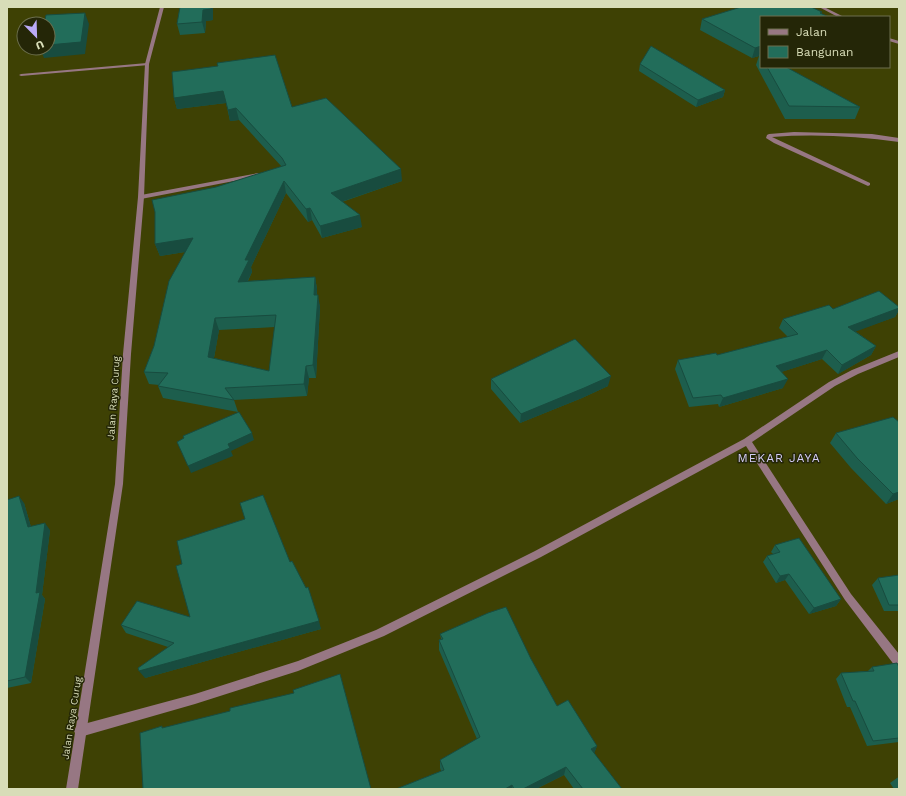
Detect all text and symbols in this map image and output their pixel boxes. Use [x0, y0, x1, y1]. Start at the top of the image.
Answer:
north arrow [16, 16, 56, 56]
legend [760, 16, 890, 68]
text: Jalan [796, 25, 827, 39]
text: U [33, 37, 46, 52]
text: Bangunan [796, 45, 854, 59]
street label: Jalan Raya Curug [105, 355, 122, 440]
district label: MEKAR JAYA [737, 451, 821, 465]
street label: Jalan Raya Curug [59, 675, 84, 760]

